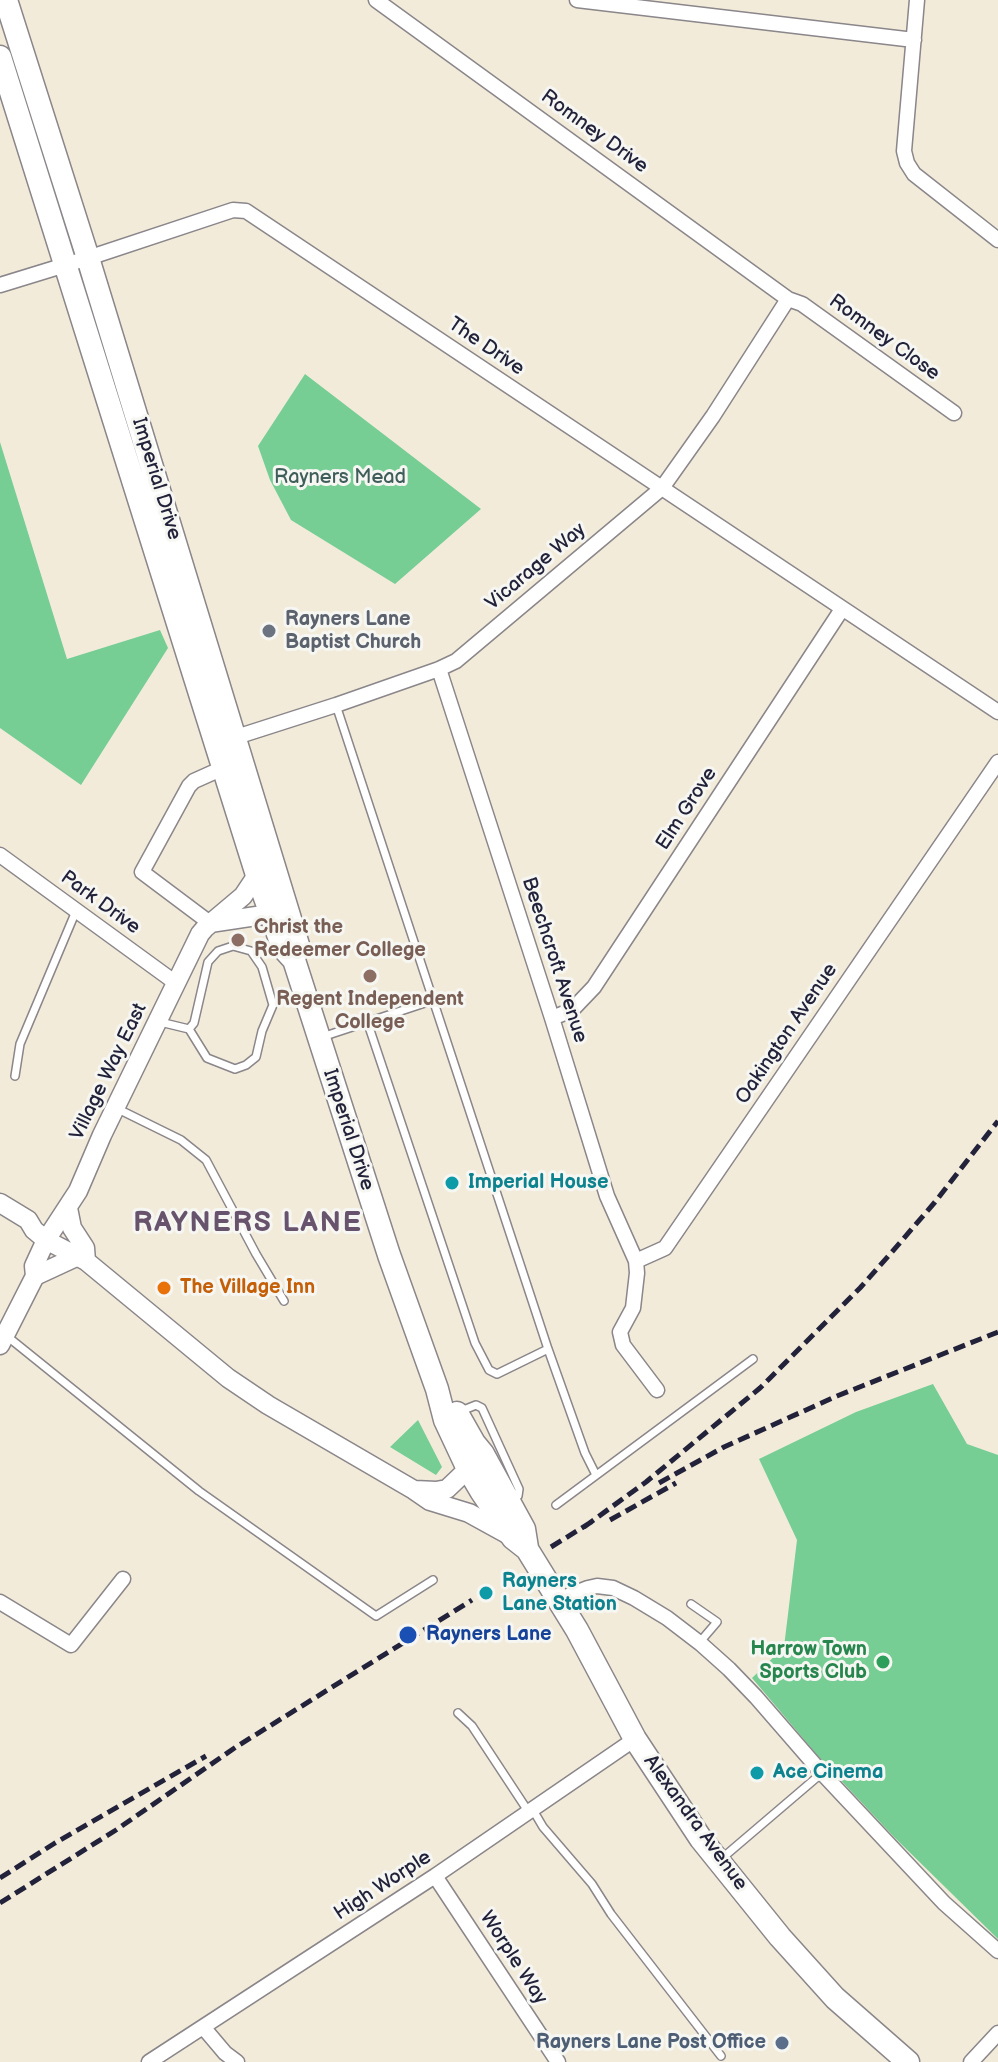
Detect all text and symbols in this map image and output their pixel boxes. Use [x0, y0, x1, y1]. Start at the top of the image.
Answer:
street label: Romney Drive [536, 85, 652, 179]
street label: Romney Close [824, 290, 944, 386]
street label: The Drive [443, 313, 529, 381]
street label: Imperial Drive [126, 415, 186, 543]
park label: Rayners Mead [274, 466, 406, 490]
street label: Vicarage Way [481, 518, 591, 616]
place label: Rayners Lane Baptist Church [285, 608, 421, 655]
marker: Rayners Lane Baptist Church [260, 622, 278, 640]
street label: Elm Grove [651, 763, 723, 855]
street label: Park Drive [56, 866, 144, 940]
street label: Beechcroft Avenue [516, 874, 592, 1046]
place label: Christ the Redeemer College [254, 916, 426, 963]
marker: Christ the Redeemer College [229, 931, 247, 949]
street label: Oakington Avenue [731, 959, 843, 1109]
marker: Regent Independent College [361, 967, 379, 985]
place label: Regent Independent College [276, 988, 464, 1035]
street label: Village Way East [65, 1000, 153, 1144]
street label: Imperial Drive [317, 1066, 379, 1194]
place label: Imperial House [468, 1171, 608, 1195]
marker: Imperial House [443, 1174, 461, 1192]
district label: RAYNERS LANE [133, 1207, 363, 1241]
place label: The Village Inn [180, 1276, 315, 1300]
marker: The Village Inn [155, 1279, 173, 1297]
place label: Rayners Lane Station [502, 1570, 617, 1617]
marker: Rayners Lane Station [477, 1584, 495, 1602]
place label: Rayners Lane [426, 1623, 552, 1647]
marker: Rayners Lane [397, 1624, 419, 1646]
place label: Harrow Town Sports Club [751, 1638, 867, 1685]
marker: Harrow Town Sports Club [874, 1653, 892, 1671]
street label: Alexandra Avenue [638, 1751, 752, 1895]
place label: Ace Cinema [773, 1761, 883, 1785]
marker: Ace Cinema [748, 1764, 766, 1782]
street label: High Worple [330, 1846, 436, 1926]
street label: Worple Way [474, 1907, 552, 2009]
place label: Rayners Lane Post Office [536, 2031, 766, 2055]
marker: Rayners Lane Post Office [773, 2034, 791, 2052]

